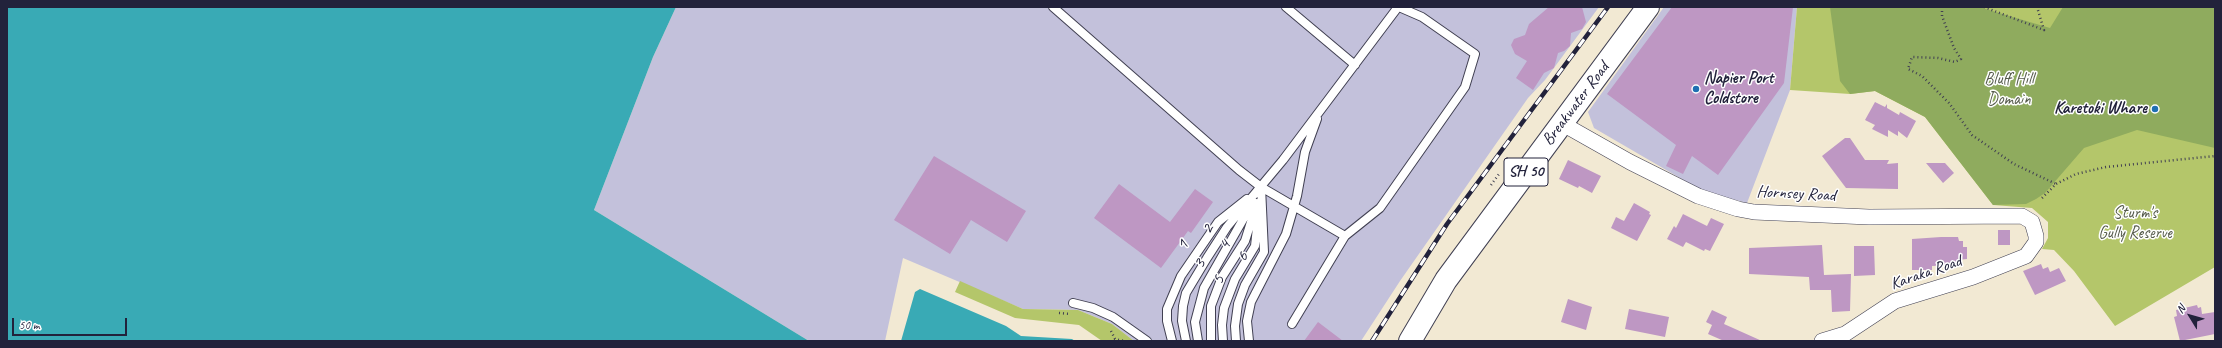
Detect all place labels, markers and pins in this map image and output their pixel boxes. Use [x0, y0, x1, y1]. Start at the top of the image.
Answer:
place label: Napier Port Coldstore [1704, 69, 1773, 109]
marker: Napier Port Coldstore [1691, 84, 1701, 94]
place label: Karetoki Whare [2054, 99, 2147, 119]
marker: Karetoki Whare [2150, 104, 2160, 114]

